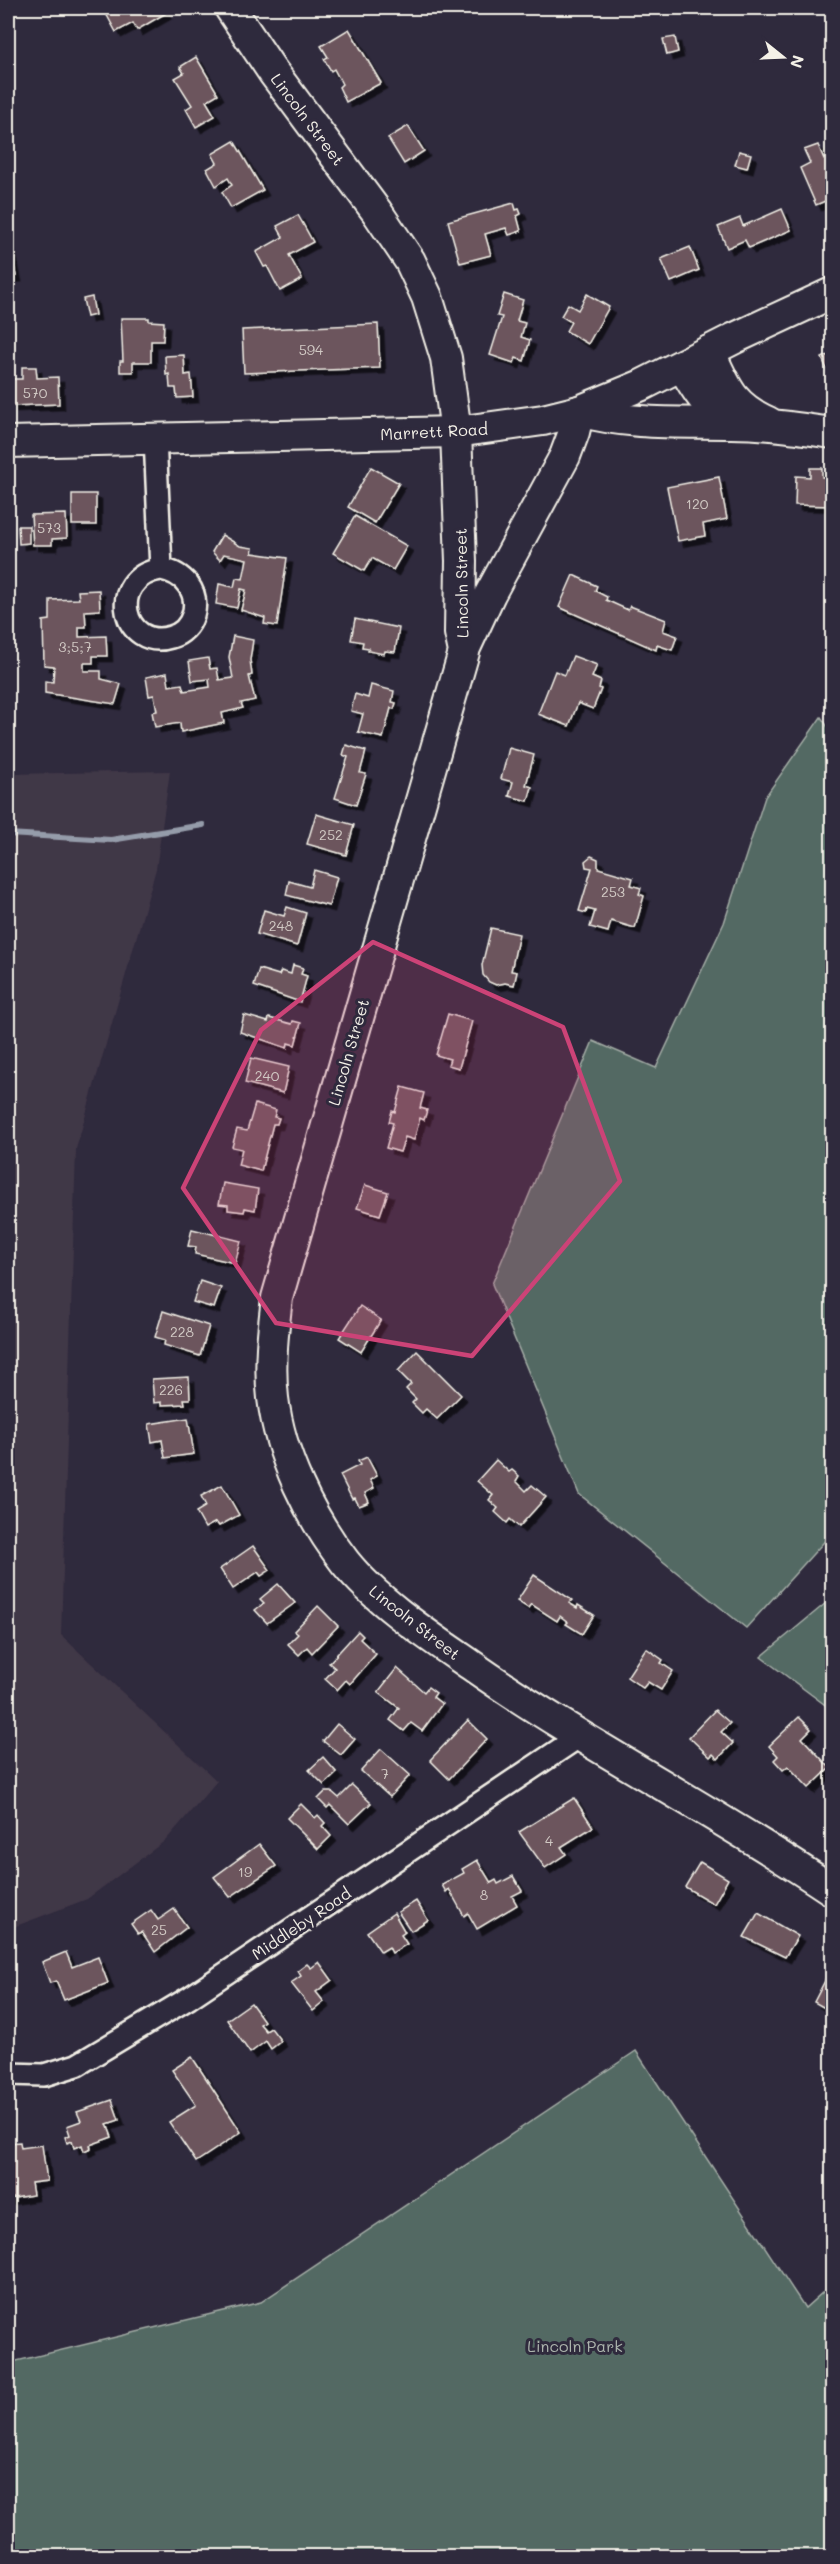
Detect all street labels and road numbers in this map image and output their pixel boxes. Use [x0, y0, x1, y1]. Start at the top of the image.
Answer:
street label: Lincoln Street [267, 69, 349, 169]
street label: Marrett Road [380, 418, 488, 444]
street label: Lincoln Street [450, 528, 472, 638]
street label: Lincoln Street [323, 996, 373, 1108]
street label: Lincoln Street [365, 1580, 465, 1664]
street label: Middleby Road [247, 1882, 355, 1964]

